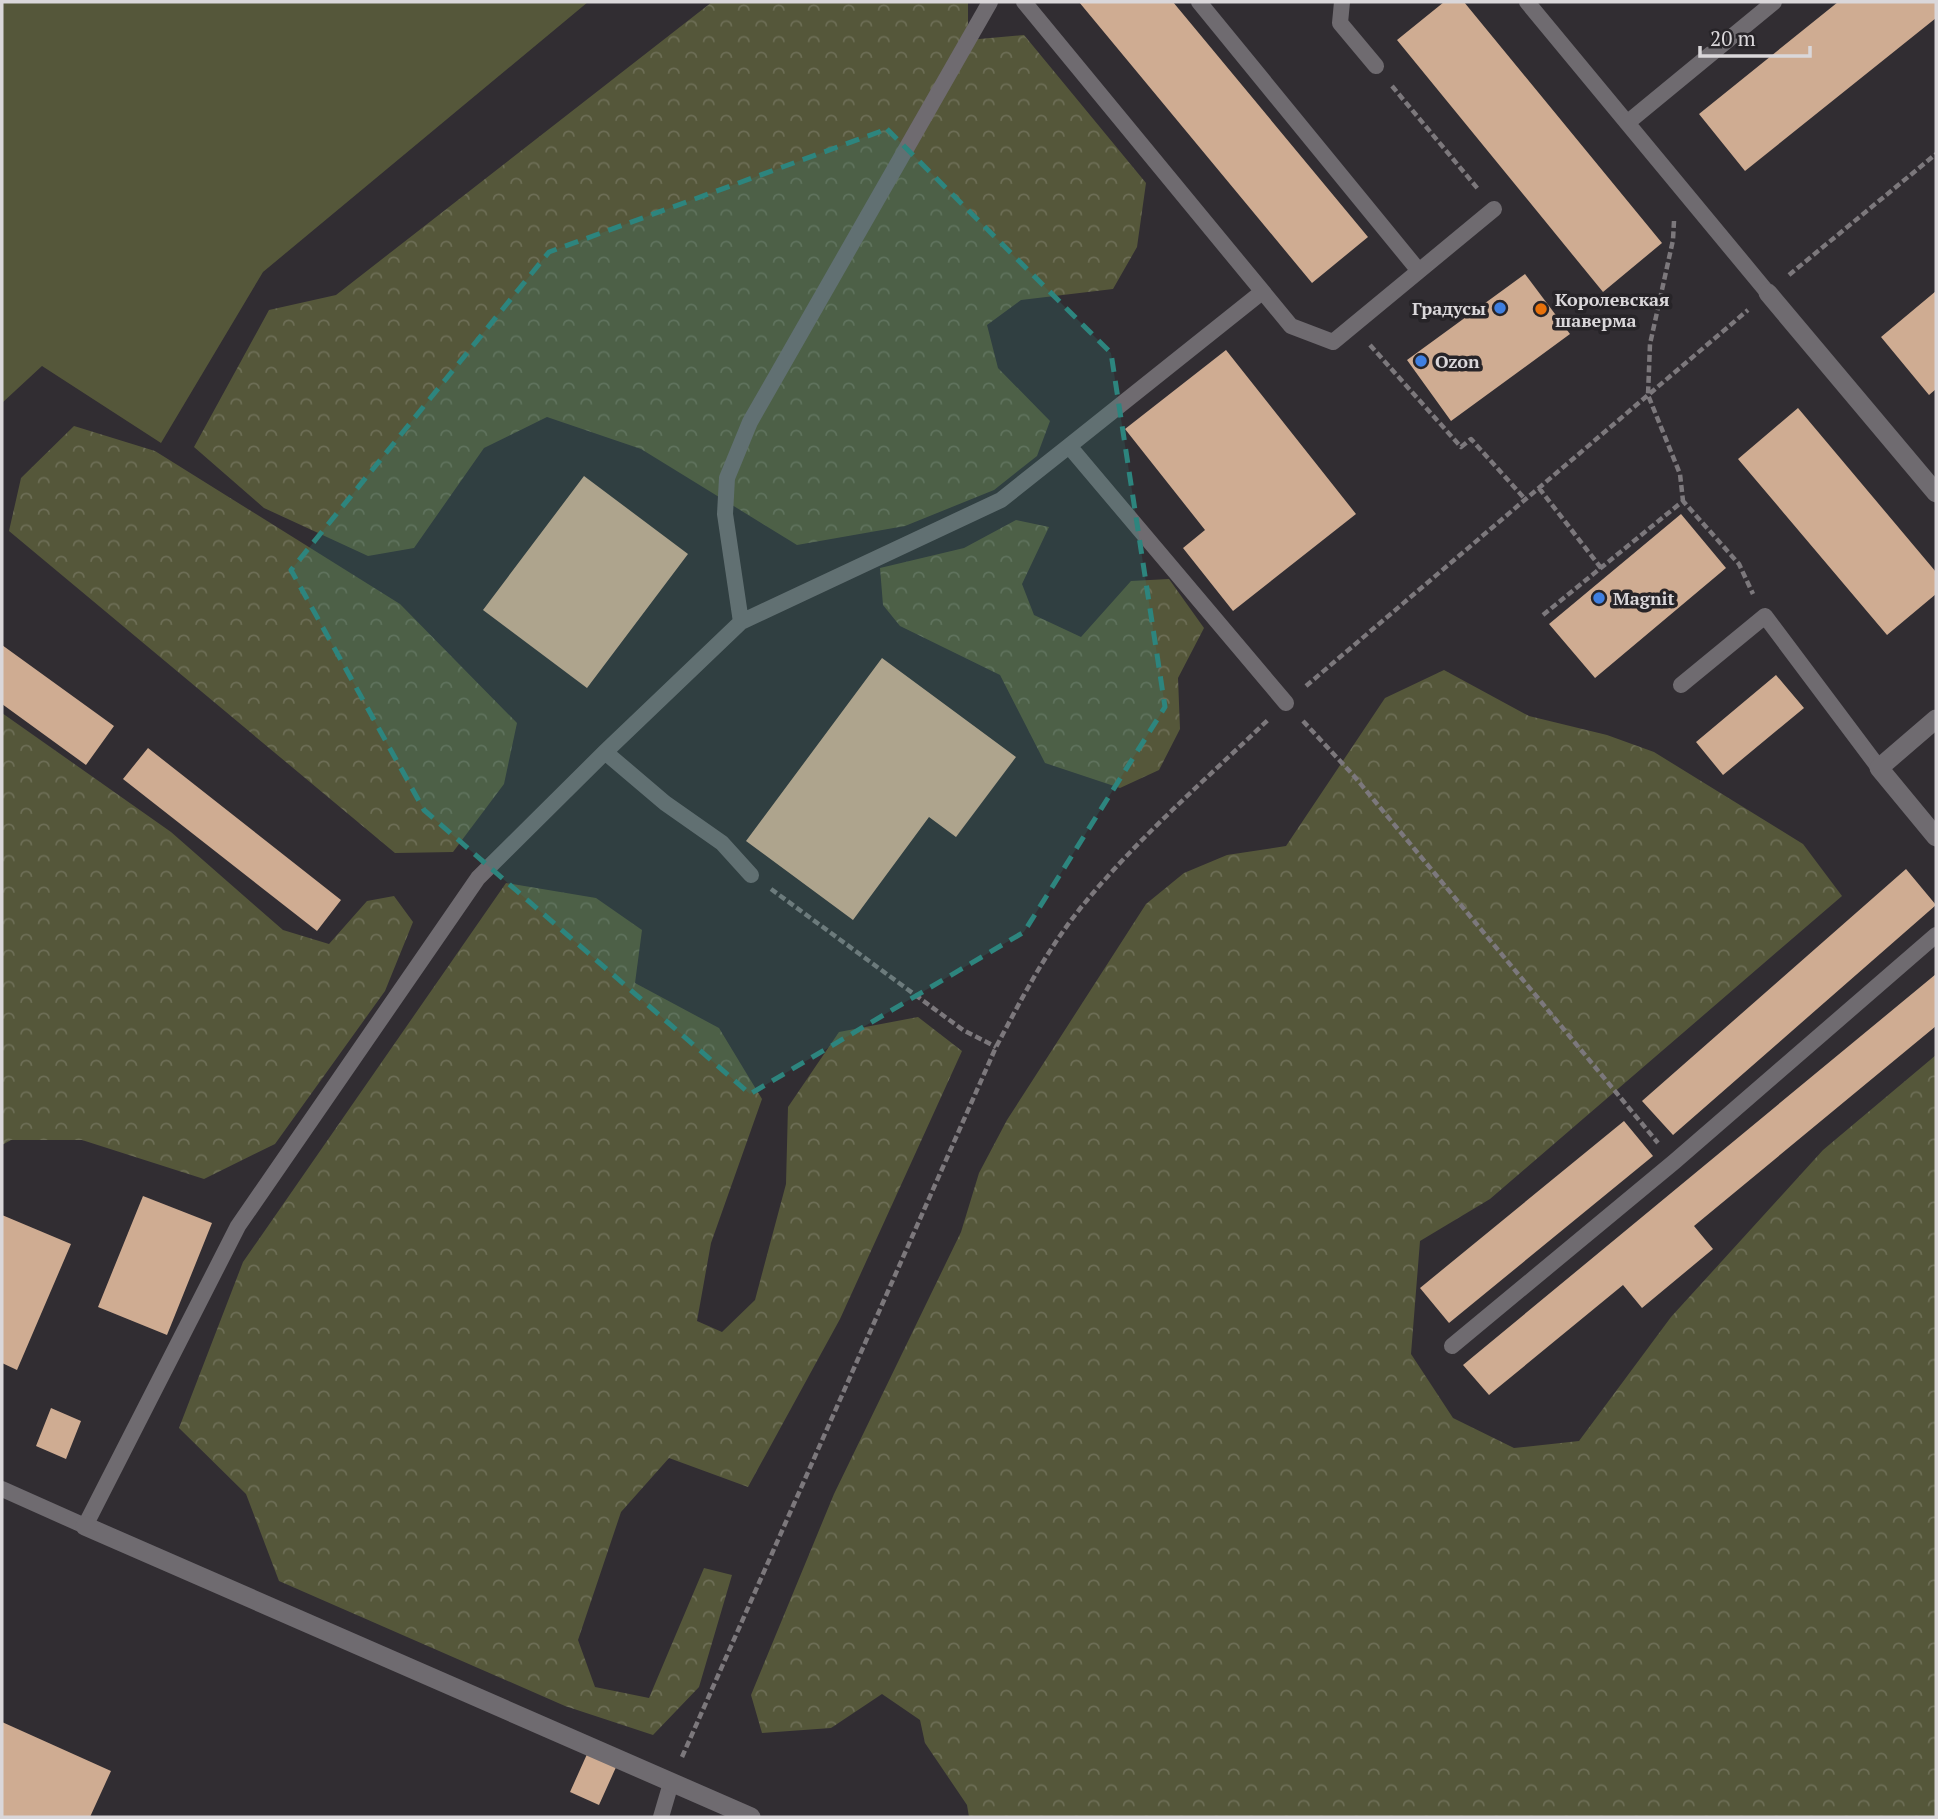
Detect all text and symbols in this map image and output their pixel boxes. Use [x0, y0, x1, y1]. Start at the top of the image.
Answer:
scale bar [1700, 14, 1810, 58]
text: 20 m [1710, 24, 1756, 52]
place label: Королевская шаверма [1555, 287, 1670, 332]
place label: Градусы [1412, 296, 1486, 320]
marker: Градусы [1492, 300, 1508, 316]
marker: Королевская шаверма [1533, 301, 1549, 317]
place label: Ozon [1435, 349, 1480, 373]
marker: Ozon [1413, 353, 1429, 369]
place label: Magnit [1613, 586, 1675, 610]
marker: Magnit [1591, 590, 1607, 606]

